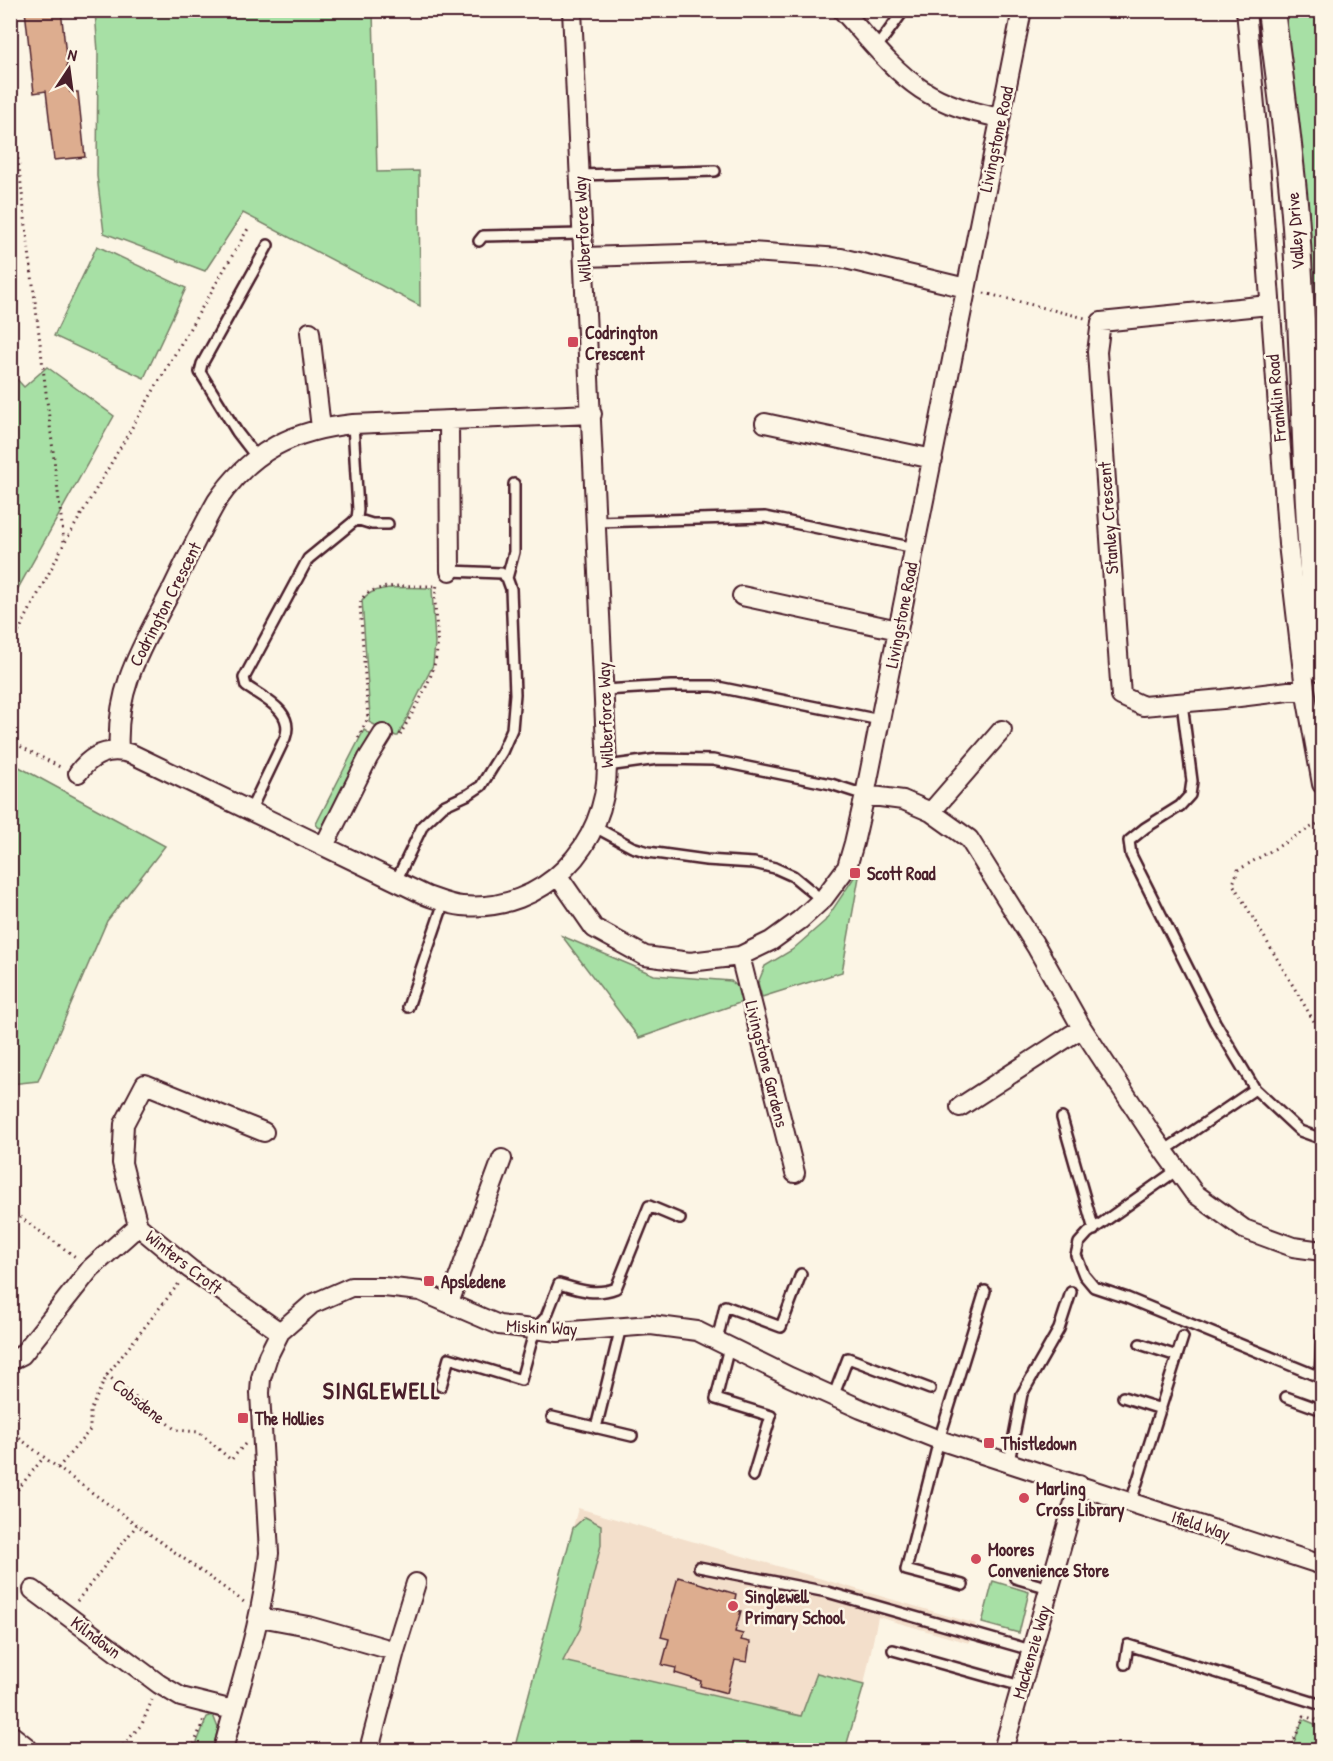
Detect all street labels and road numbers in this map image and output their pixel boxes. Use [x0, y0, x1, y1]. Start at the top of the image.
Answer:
street label: Livingstone Road [973, 84, 1019, 194]
street label: Wilberforce Way [567, 175, 597, 283]
street label: Valley Drive [1280, 191, 1310, 271]
street label: Franklin Road [1260, 354, 1292, 443]
street label: Stanley Crescent [1092, 460, 1124, 575]
street label: Codrington Crescent [123, 537, 207, 670]
street label: Livingstone Road [878, 560, 924, 670]
street label: Wilberforce Way [591, 661, 619, 768]
street label: Livingstone Gardens [739, 998, 795, 1130]
street label: Winters Croft [140, 1224, 228, 1300]
street label: Miskin Way [506, 1313, 579, 1341]
street label: Cobsdene [107, 1372, 171, 1430]
street label: Ifield Way [1168, 1504, 1234, 1546]
street label: Mackenzie Way [1006, 1602, 1056, 1702]
street label: Kilndown [66, 1610, 126, 1664]

